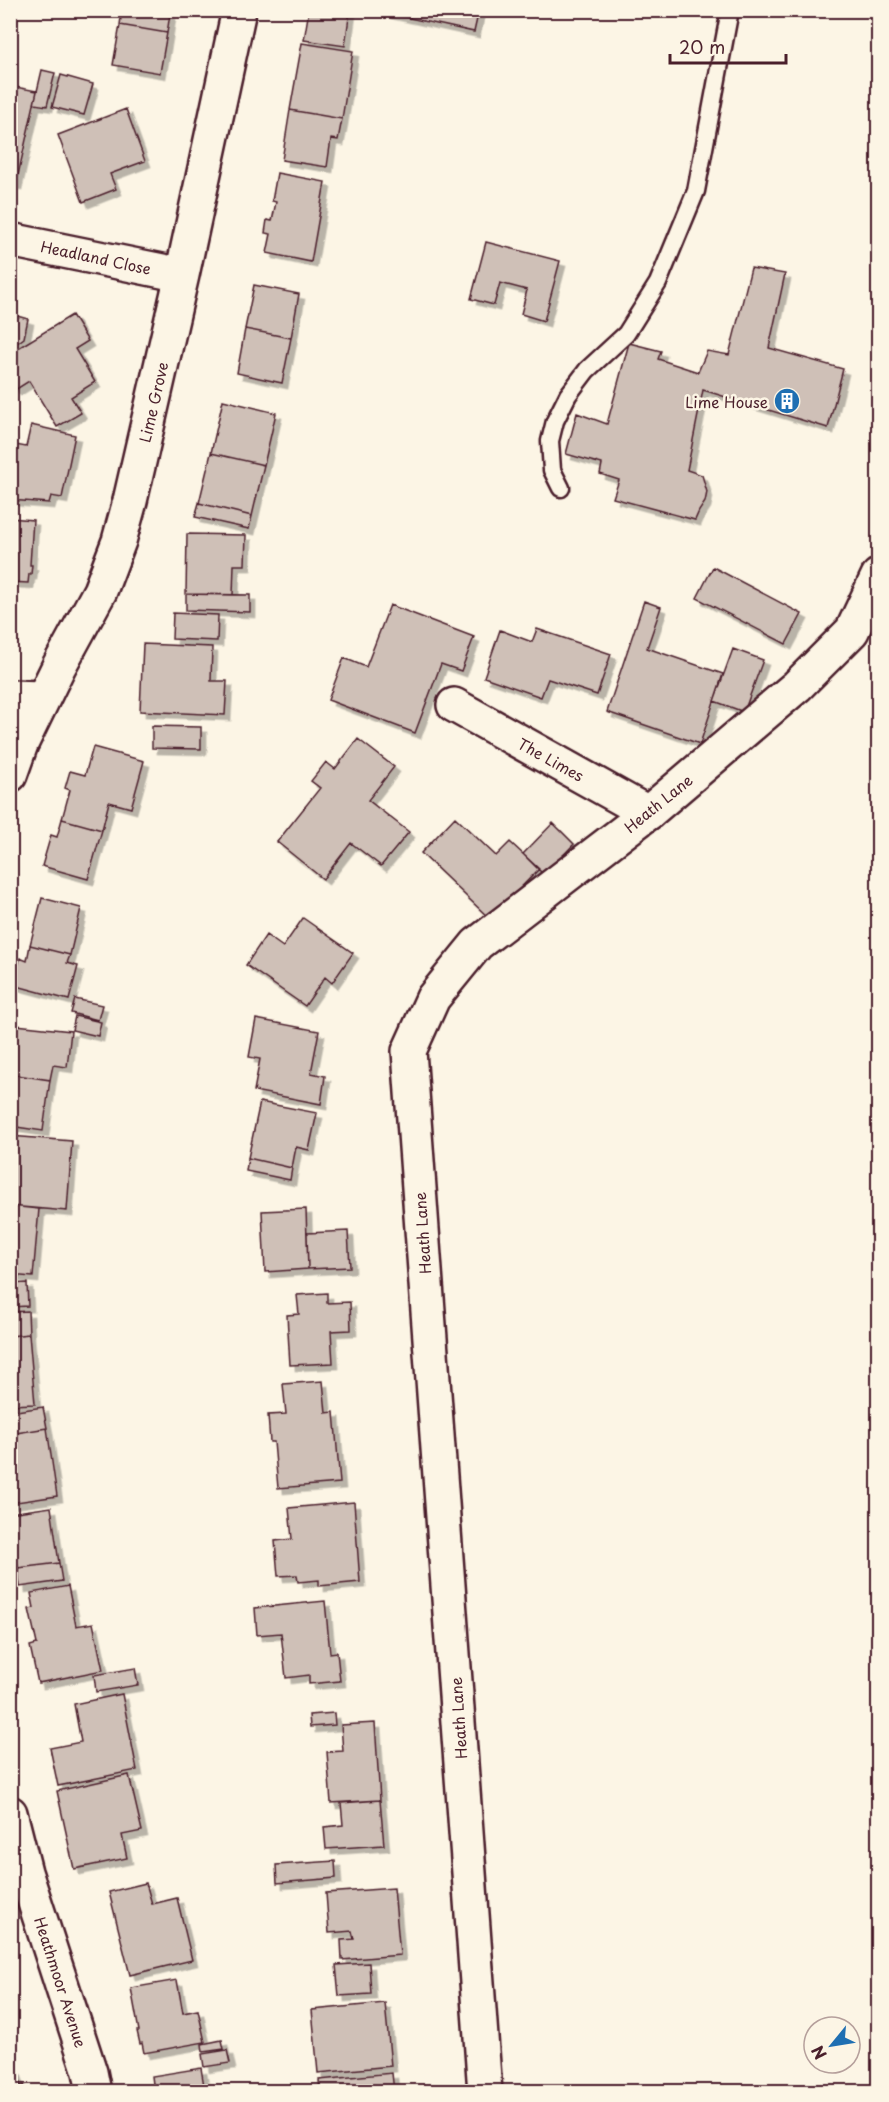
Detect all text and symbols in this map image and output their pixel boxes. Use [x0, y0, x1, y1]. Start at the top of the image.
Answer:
scale bar [670, 27, 786, 65]
text: 20 m [679, 33, 725, 60]
street label: Headland Close [39, 234, 153, 280]
street label: Lime Grove [133, 359, 173, 445]
building icon: Lime House [772, 386, 802, 416]
place label: Lime House [685, 390, 768, 413]
street label: The Limes [514, 731, 588, 787]
street label: Heath Lane [619, 768, 697, 838]
street label: Heath Lane [408, 1191, 436, 1275]
street label: Heath Lane [444, 1676, 472, 1760]
street label: Heathmoor Avenue [29, 1914, 93, 2050]
north arrow [802, 2015, 862, 2075]
text: N [805, 2042, 832, 2064]

